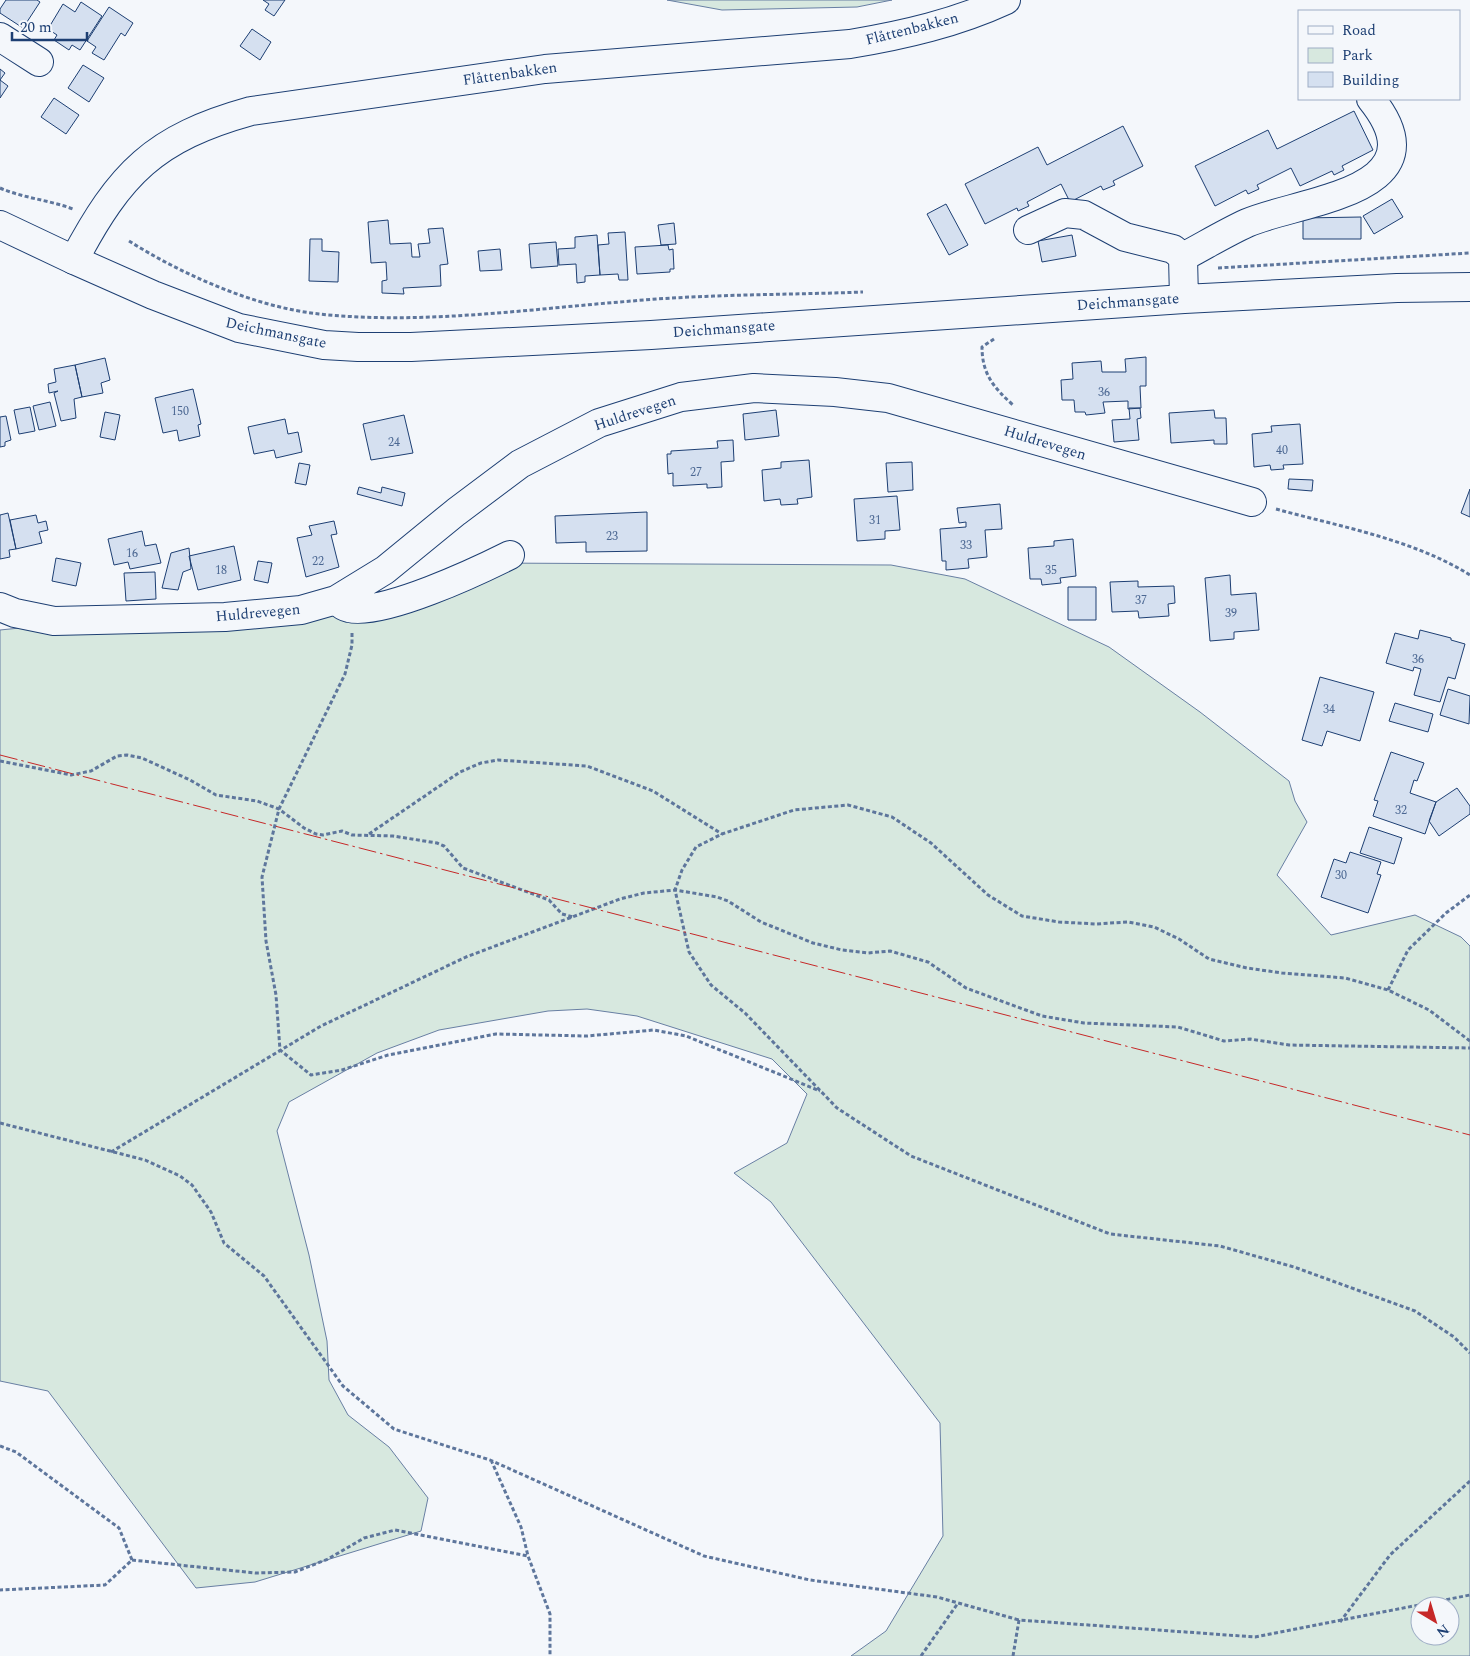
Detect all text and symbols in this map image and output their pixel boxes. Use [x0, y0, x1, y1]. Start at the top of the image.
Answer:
street label: Flåttenbakken [863, 6, 961, 52]
scale bar [12, 10, 88, 42]
legend [1298, 10, 1460, 100]
text: 20 m [20, 16, 52, 39]
text: Road [1342, 19, 1376, 42]
text: Park [1342, 44, 1373, 67]
street label: Flåttenbakken [461, 56, 559, 92]
text: Building [1342, 69, 1399, 92]
street label: Deichmansgate [1076, 287, 1180, 317]
street label: Deichmansgate [223, 311, 329, 355]
street label: Deichmansgate [672, 314, 776, 344]
house number: 36 [1098, 383, 1110, 402]
street label: Huldrevegen [591, 389, 679, 437]
house number: 150 [171, 402, 189, 421]
street label: Huldrevegen [1001, 420, 1089, 467]
house number: 24 [388, 433, 400, 452]
house number: 40 [1276, 441, 1288, 460]
house number: 27 [690, 463, 702, 482]
house number: 31 [869, 511, 881, 530]
house number: 23 [606, 527, 618, 546]
house number: 33 [960, 536, 972, 555]
house number: 16 [126, 544, 138, 563]
house number: 22 [312, 552, 324, 571]
house number: 18 [215, 561, 227, 580]
house number: 35 [1045, 561, 1057, 580]
house number: 37 [1135, 591, 1147, 610]
street label: Huldrevegen [215, 598, 302, 628]
house number: 39 [1225, 604, 1237, 623]
house number: 36 [1412, 650, 1424, 669]
house number: 34 [1323, 700, 1335, 719]
house number: 32 [1395, 801, 1407, 820]
house number: 30 [1335, 866, 1347, 885]
north arrow [1410, 1596, 1460, 1646]
text: N [1432, 1619, 1454, 1643]

